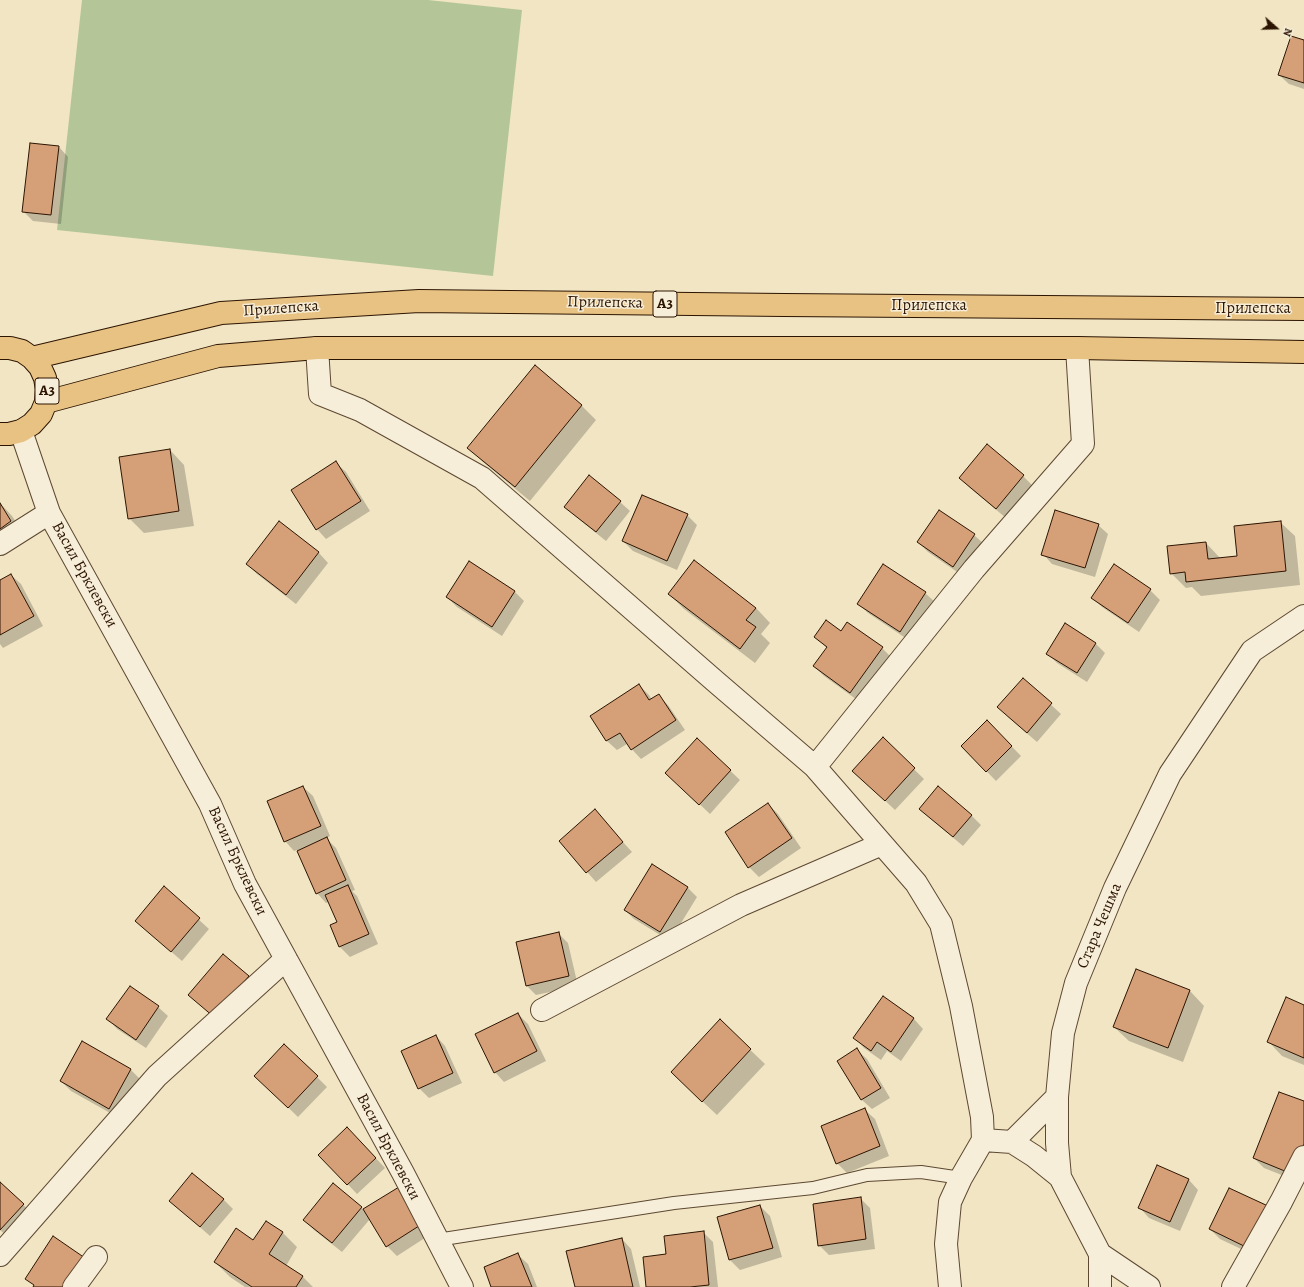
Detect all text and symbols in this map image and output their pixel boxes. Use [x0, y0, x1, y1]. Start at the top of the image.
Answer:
north arrow [1256, 8, 1296, 48]
text: N [1279, 26, 1296, 39]
road number: A3 [653, 291, 677, 317]
street label: Прилепска [567, 293, 643, 313]
street label: Прилепска [891, 296, 967, 316]
street label: Прилепска [243, 297, 319, 321]
street label: Прилепска [1215, 299, 1291, 319]
road number: A3 [35, 378, 59, 404]
street label: Васил Брклевски [47, 519, 121, 631]
street label: Васил Брклевски [203, 803, 271, 919]
street label: Стара Чешма [1073, 880, 1127, 972]
street label: Васил Брклевски [352, 1090, 424, 1204]

